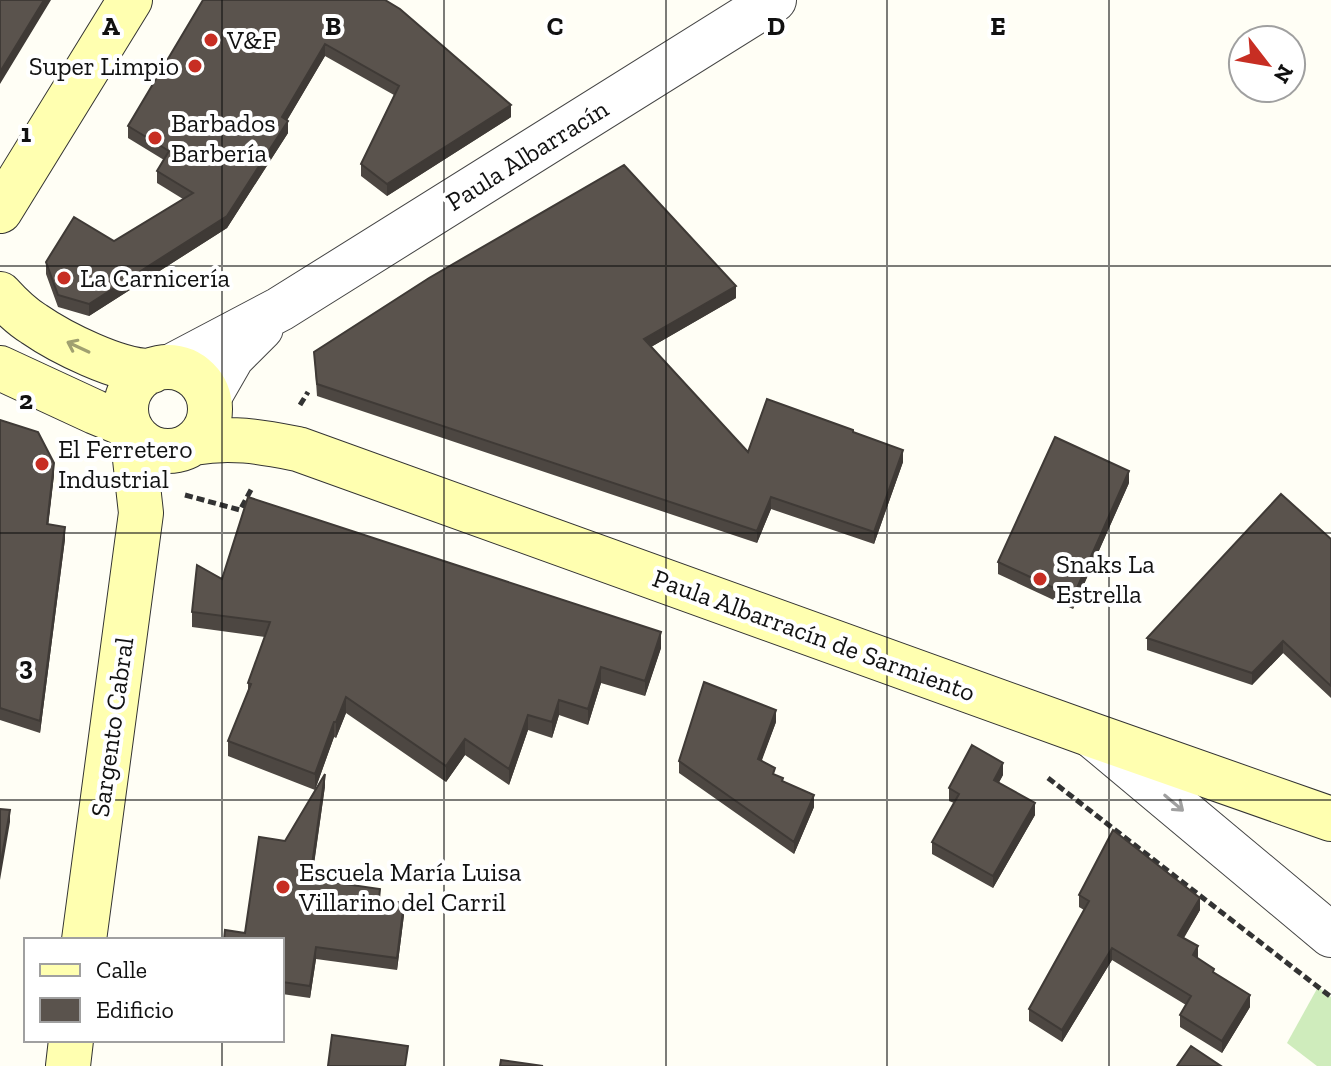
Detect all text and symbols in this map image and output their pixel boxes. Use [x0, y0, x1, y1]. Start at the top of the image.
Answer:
text: A [102, 10, 120, 42]
text: B [325, 10, 341, 42]
text: C [547, 10, 563, 42]
text: D [767, 10, 785, 42]
text: E [990, 10, 1006, 42]
place label: V&F [226, 24, 276, 56]
north arrow [1227, 24, 1307, 104]
marker: V&F [202, 31, 220, 49]
place label: Super Limpio [29, 50, 179, 82]
marker: Super Limpio [186, 57, 204, 75]
text: N [1268, 60, 1300, 88]
street label: Paula Albarracín [440, 92, 614, 218]
place label: Barbados Barbería [171, 107, 276, 169]
text: 1 [21, 117, 32, 149]
marker: Barbados Barbería [146, 129, 164, 147]
place label: La Carnicería [80, 262, 231, 294]
marker: La Carnicería [55, 269, 73, 287]
one-way arrow [66, 339, 90, 354]
text: 2 [19, 384, 33, 416]
place label: El Ferretero Industrial [58, 433, 193, 495]
marker: El Ferretero Industrial [33, 455, 51, 473]
place label: Snaks La Estrella [1056, 548, 1155, 610]
street label: Paula Albarracín de Sarmiento [648, 562, 980, 708]
marker: Snaks La Estrella [1031, 570, 1049, 588]
street label: Sargento Cabral [84, 635, 140, 819]
text: 3 [19, 650, 33, 682]
one-way arrow [1163, 794, 1183, 812]
place label: Escuela María Luisa Villarino del Carril [298, 856, 522, 918]
marker: Escuela María Luisa Villarino del Carril [274, 878, 292, 896]
legend [24, 938, 284, 1042]
text: Calle [96, 955, 147, 984]
text: Edificio [96, 995, 174, 1024]

